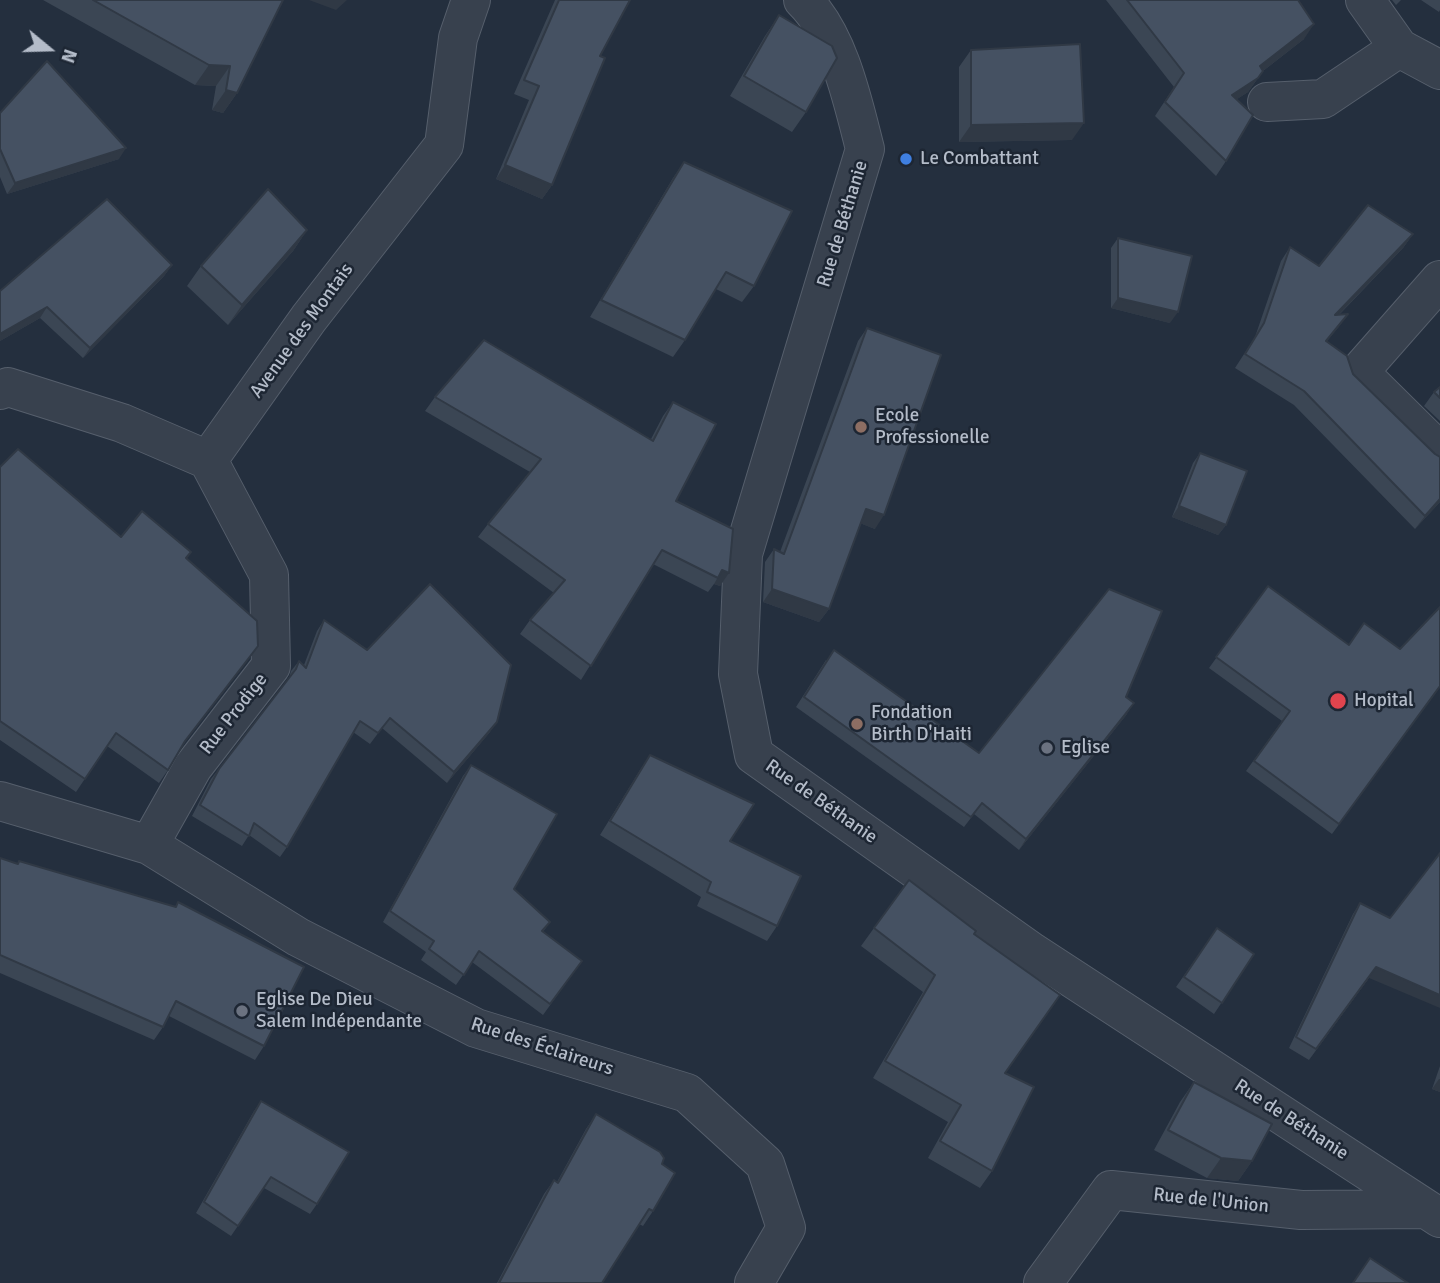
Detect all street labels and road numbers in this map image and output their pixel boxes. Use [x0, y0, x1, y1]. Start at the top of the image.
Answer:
street label: Rue de Béthanie [813, 158, 873, 290]
street label: Avenue des Montais [245, 259, 359, 403]
street label: Rue Prodige [195, 669, 273, 759]
street label: Rue de Béthanie [761, 755, 881, 849]
street label: Rue des Éclaireurs [468, 1013, 616, 1081]
street label: Rue de Béthanie [1230, 1075, 1352, 1165]
street label: Rue de l'Union [1152, 1184, 1270, 1218]

